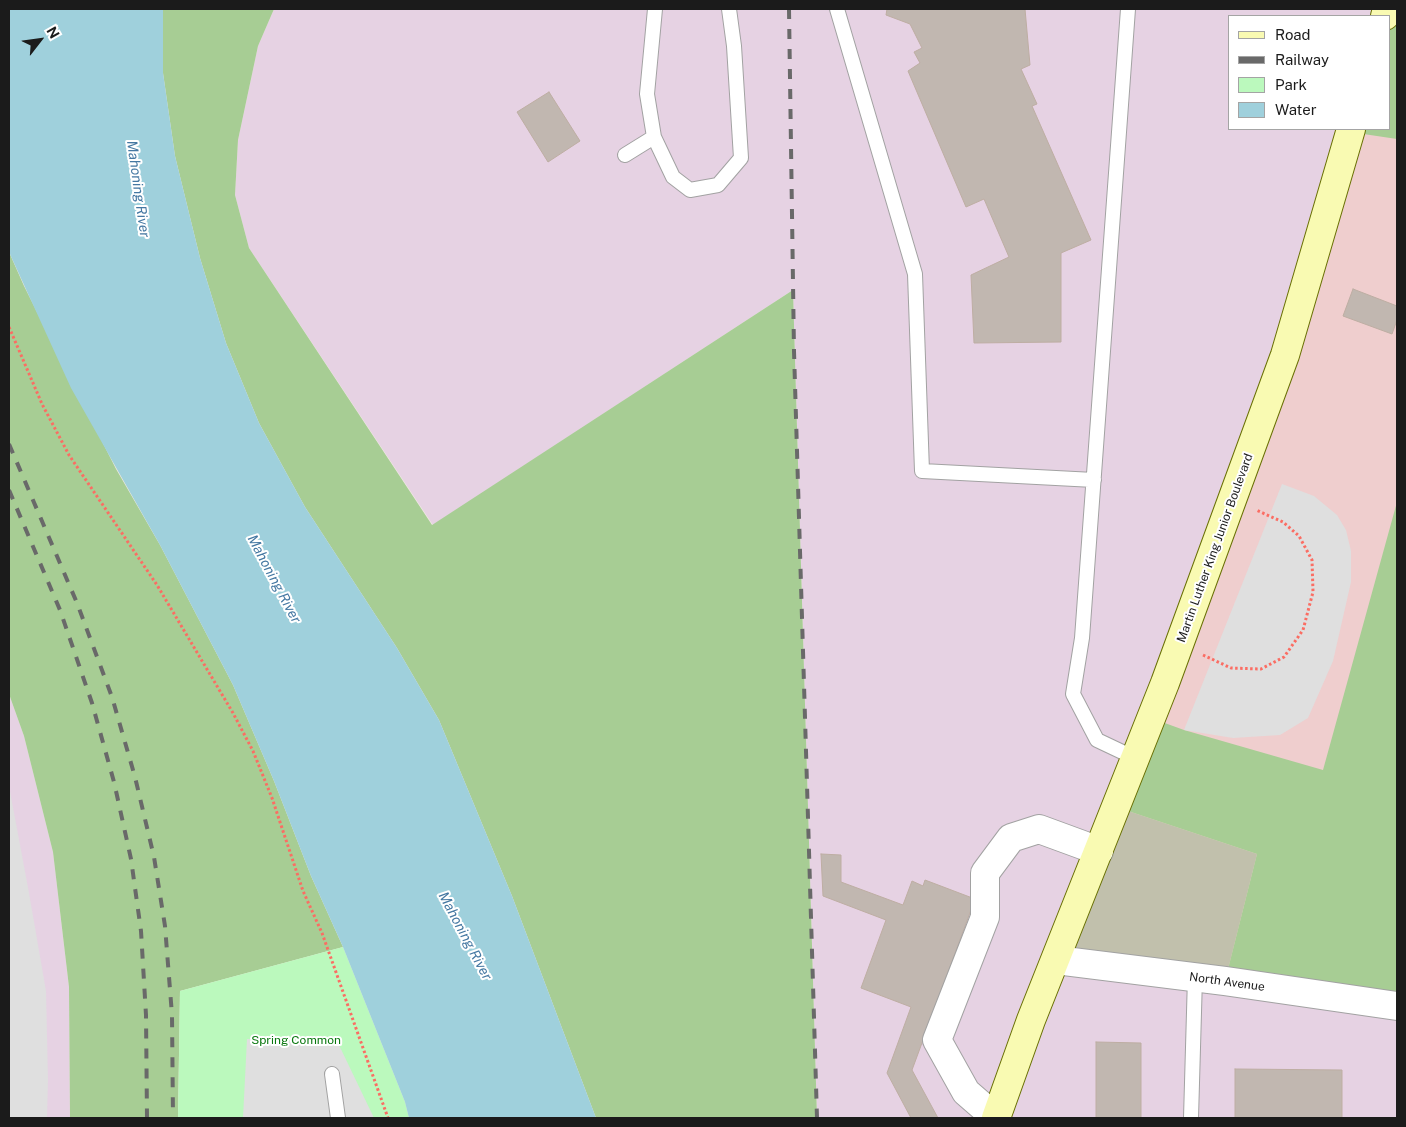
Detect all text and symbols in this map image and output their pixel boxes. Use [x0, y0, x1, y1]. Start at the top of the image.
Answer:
north arrow [15, 15, 65, 65]
legend [1228, 15, 1391, 130]
text: N [43, 24, 63, 41]
text: Road [1275, 26, 1311, 43]
text: Railway [1275, 51, 1329, 68]
text: Park [1275, 76, 1307, 93]
text: Water [1275, 101, 1317, 118]
water label: Mahoning River [123, 139, 153, 239]
street label: Martin Luther King Junior Boulevard [1174, 452, 1256, 644]
water label: Mahoning River [244, 532, 304, 626]
water label: Mahoning River [435, 889, 495, 983]
street label: North Avenue [1188, 970, 1266, 994]
park label: Spring Common [251, 1033, 341, 1047]

